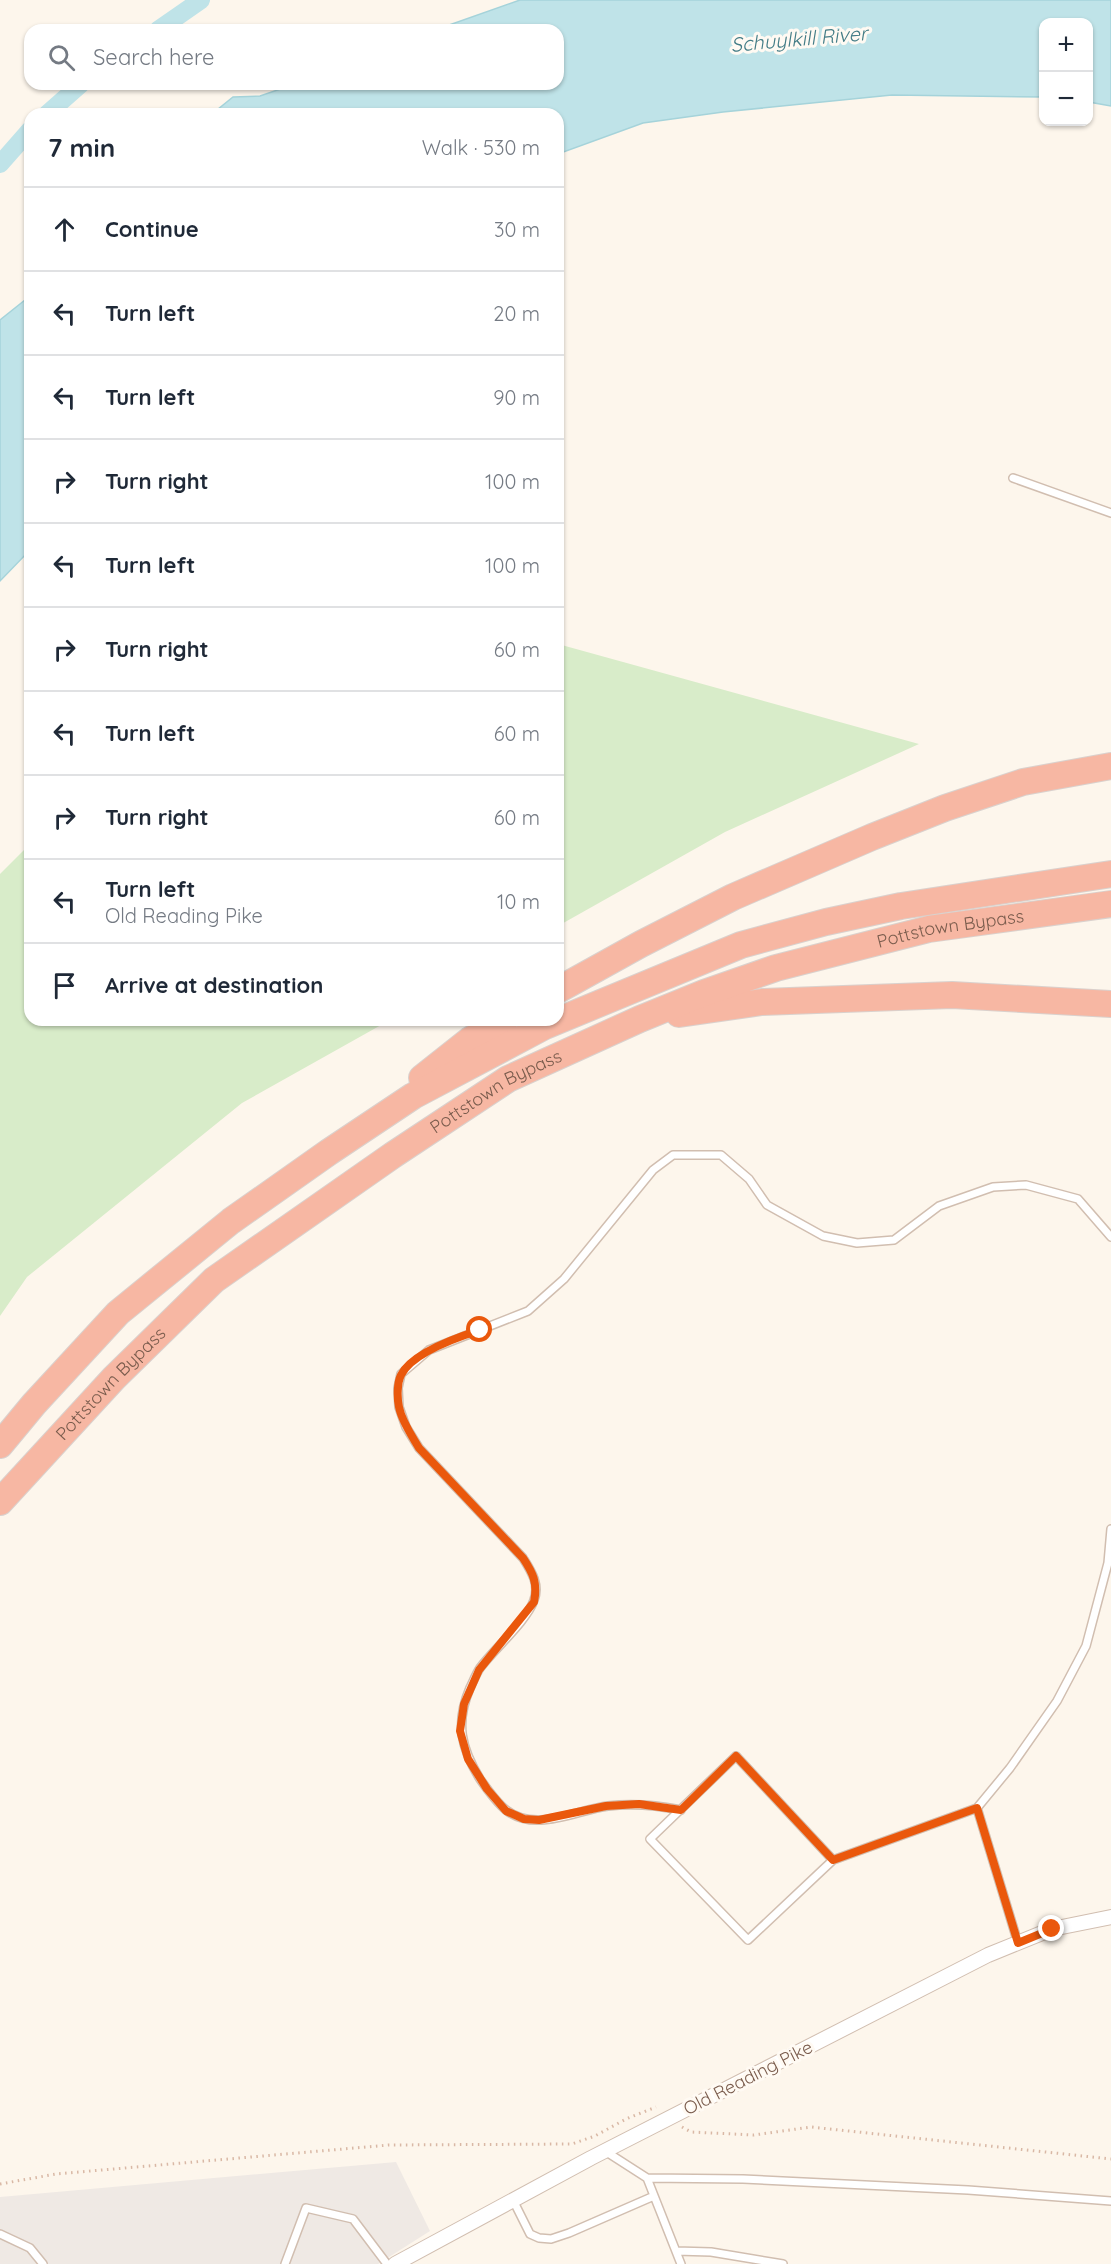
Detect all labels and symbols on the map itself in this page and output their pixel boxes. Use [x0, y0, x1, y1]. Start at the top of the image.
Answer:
water label: Schuylkill River [730, 20, 871, 57]
street label: Pottstown Bypass [874, 904, 1025, 953]
street label: Pottstown Bypass [425, 1044, 565, 1138]
route start [466, 1316, 492, 1342]
street label: Pottstown Bypass [50, 1322, 170, 1445]
route end [1038, 1915, 1064, 1941]
street label: Old Reading Pike [679, 2035, 816, 2120]

